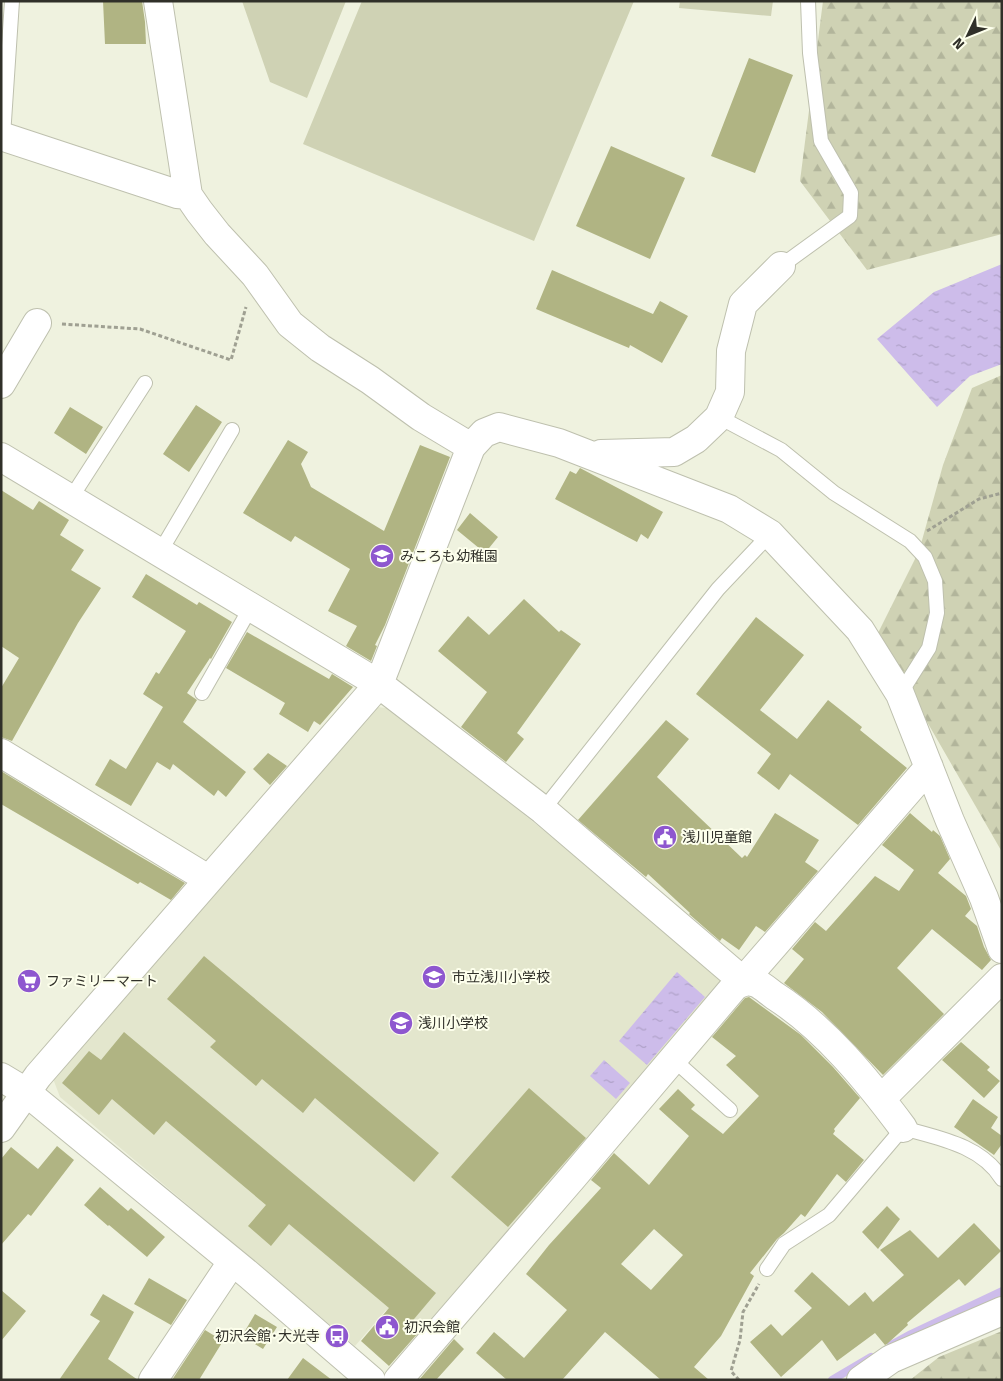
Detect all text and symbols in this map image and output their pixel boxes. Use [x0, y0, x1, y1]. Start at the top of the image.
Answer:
north arrow [943, 10, 993, 60]
text: N [949, 34, 968, 53]
school or university icon: みころも幼稚園 [369, 543, 395, 569]
place label: みころも幼稚園 [400, 548, 498, 565]
public building icon: 浅川児童館 [652, 824, 678, 850]
place label: 浅川児童館 [682, 829, 752, 846]
school or university icon: 市立浅川小学校 [421, 964, 447, 990]
supermarket icon: ファミリーマート [16, 968, 42, 994]
place label: 市立浅川小学校 [452, 969, 550, 986]
place label: ファミリーマート [46, 973, 158, 990]
school or university icon: 浅川小学校 [388, 1010, 414, 1036]
place label: 浅川小学校 [418, 1015, 488, 1032]
public building icon: 初沢会館 [374, 1314, 400, 1340]
place label: 初沢会館 [404, 1319, 460, 1336]
bus stop icon: 初沢会館･大光寺 [324, 1323, 350, 1349]
place label: 初沢会館･大光寺 [215, 1328, 320, 1345]

